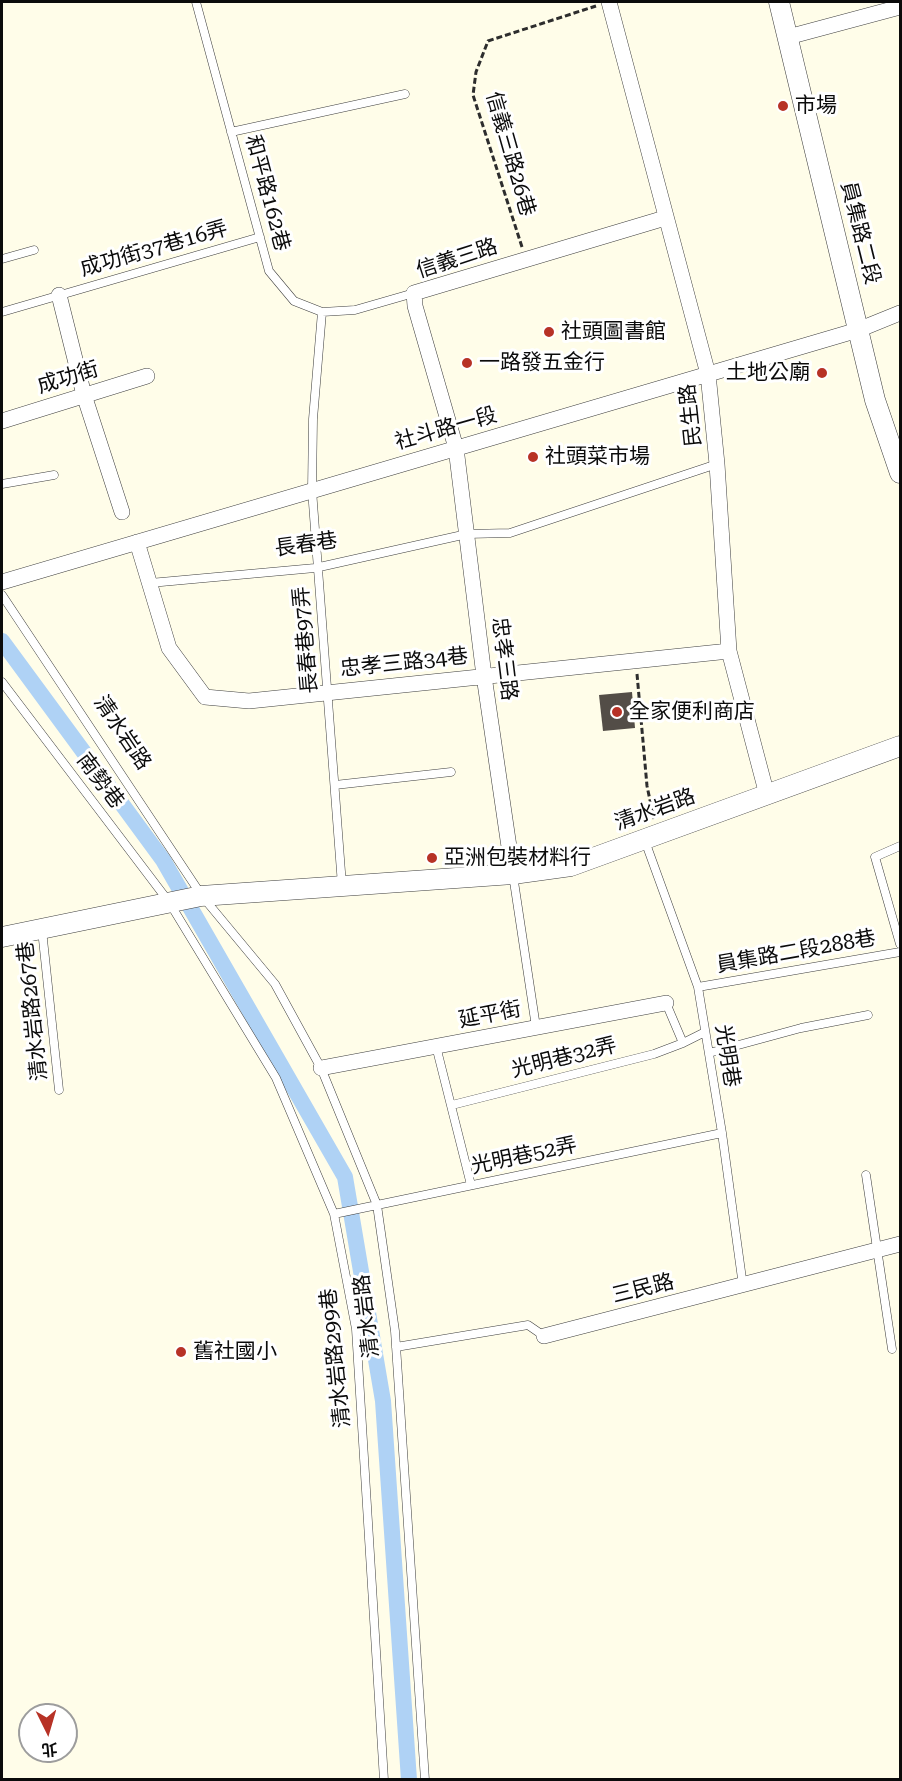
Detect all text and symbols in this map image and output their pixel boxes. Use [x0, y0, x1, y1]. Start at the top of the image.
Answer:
street label: 信義三路26巷 [480, 89, 540, 219]
place label: 市場 [795, 93, 837, 119]
marker: 市場 [776, 99, 790, 113]
street label: 和平路162巷 [239, 132, 295, 254]
street label: 員集路二段 [835, 179, 885, 287]
street label: 成功街37巷16弄 [77, 216, 231, 282]
street label: 信義三路 [413, 234, 501, 284]
place label: 社頭圖書館 [561, 319, 666, 345]
marker: 社頭圖書館 [542, 325, 556, 339]
place label: 一路發五金行 [479, 350, 605, 376]
marker: 一路發五金行 [460, 356, 474, 370]
street label: 成功街 [34, 357, 102, 399]
place label: 土地公廟 [726, 360, 810, 386]
marker: 土地公廟 [815, 366, 829, 380]
street label: 民生路 [675, 382, 707, 448]
street label: 社斗路一段 [392, 402, 500, 456]
place label: 社頭菜市場 [545, 444, 650, 470]
marker: 社頭菜市場 [526, 450, 540, 464]
street label: 長春巷 [273, 528, 339, 562]
street label: 長春巷97弄 [289, 585, 323, 695]
street label: 忠孝三路 [486, 616, 522, 702]
street label: 忠孝三路34巷 [339, 644, 469, 682]
street label: 清水岩路 [88, 691, 156, 775]
place label: 全家便利商店 [629, 699, 755, 725]
marker: 全家便利商店 [610, 705, 624, 719]
street label: 南勢巷 [71, 748, 129, 814]
street label: 清水岩路 [611, 784, 699, 836]
place label: 亞洲包裝材料行 [444, 845, 591, 871]
marker: 亞洲包裝材料行 [425, 851, 439, 865]
street label: 員集路二段288巷 [714, 926, 878, 978]
street label: 清水岩路267巷 [13, 940, 53, 1082]
street label: 延平街 [457, 997, 523, 1033]
street label: 光明巷 [710, 1023, 744, 1089]
street label: 光明巷32弄 [509, 1033, 619, 1083]
street label: 光明巷52弄 [469, 1132, 579, 1180]
street label: 三民路 [609, 1269, 677, 1309]
street label: 清水岩路 [349, 1273, 385, 1359]
street label: 清水岩路299巷 [316, 1287, 356, 1429]
place label: 舊社國小 [193, 1339, 277, 1365]
marker: 舊社國小 [174, 1345, 188, 1359]
north arrow [18, 1703, 78, 1763]
text: 北 [41, 1739, 58, 1760]

